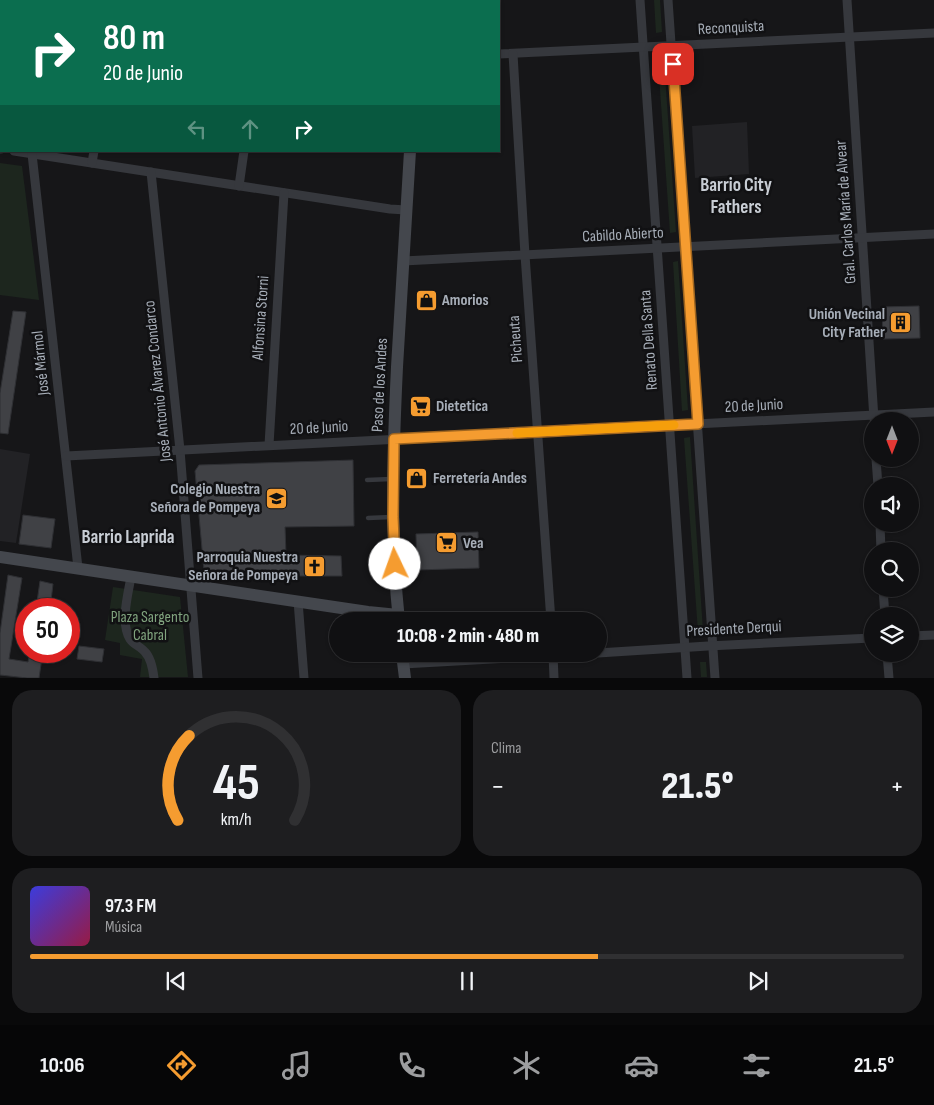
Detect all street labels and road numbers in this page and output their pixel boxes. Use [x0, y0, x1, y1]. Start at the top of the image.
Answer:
street label: Reconquista [697, 17, 765, 39]
street label: Gral. Carlos María de Alvear [831, 139, 861, 285]
street label: Cabildo Abierto [582, 223, 664, 247]
street label: Alfonsina Storni [248, 275, 273, 362]
street label: Renato Della Santa [636, 289, 662, 391]
street label: José Antonio Álvarez Condarco [140, 300, 176, 463]
street label: Picheuta [505, 315, 527, 363]
street label: José Mármol [28, 330, 54, 397]
street label: Paso de los Andes [368, 337, 392, 432]
street label: 20 de Junio [724, 395, 784, 417]
street label: 20 de Junio [289, 417, 349, 439]
street label: Presidente Derqui [686, 617, 782, 641]

